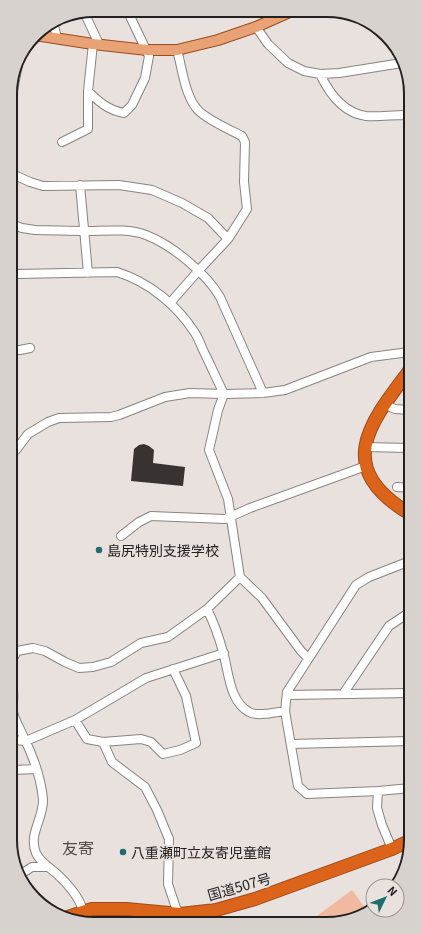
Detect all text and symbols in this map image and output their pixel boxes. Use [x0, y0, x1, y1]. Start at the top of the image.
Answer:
place label: 島尻特別支援学校 [107, 540, 219, 560]
marker: 島尻特別支援学校 [94, 545, 104, 555]
district label: 友寄 [62, 835, 94, 859]
place label: 八重瀬町立友寄児童館 [131, 842, 271, 862]
marker: 八重瀬町立友寄児童館 [118, 847, 128, 857]
street label: 国道507号 [205, 867, 273, 905]
north arrow [365, 878, 405, 918]
text: N [384, 882, 402, 899]

